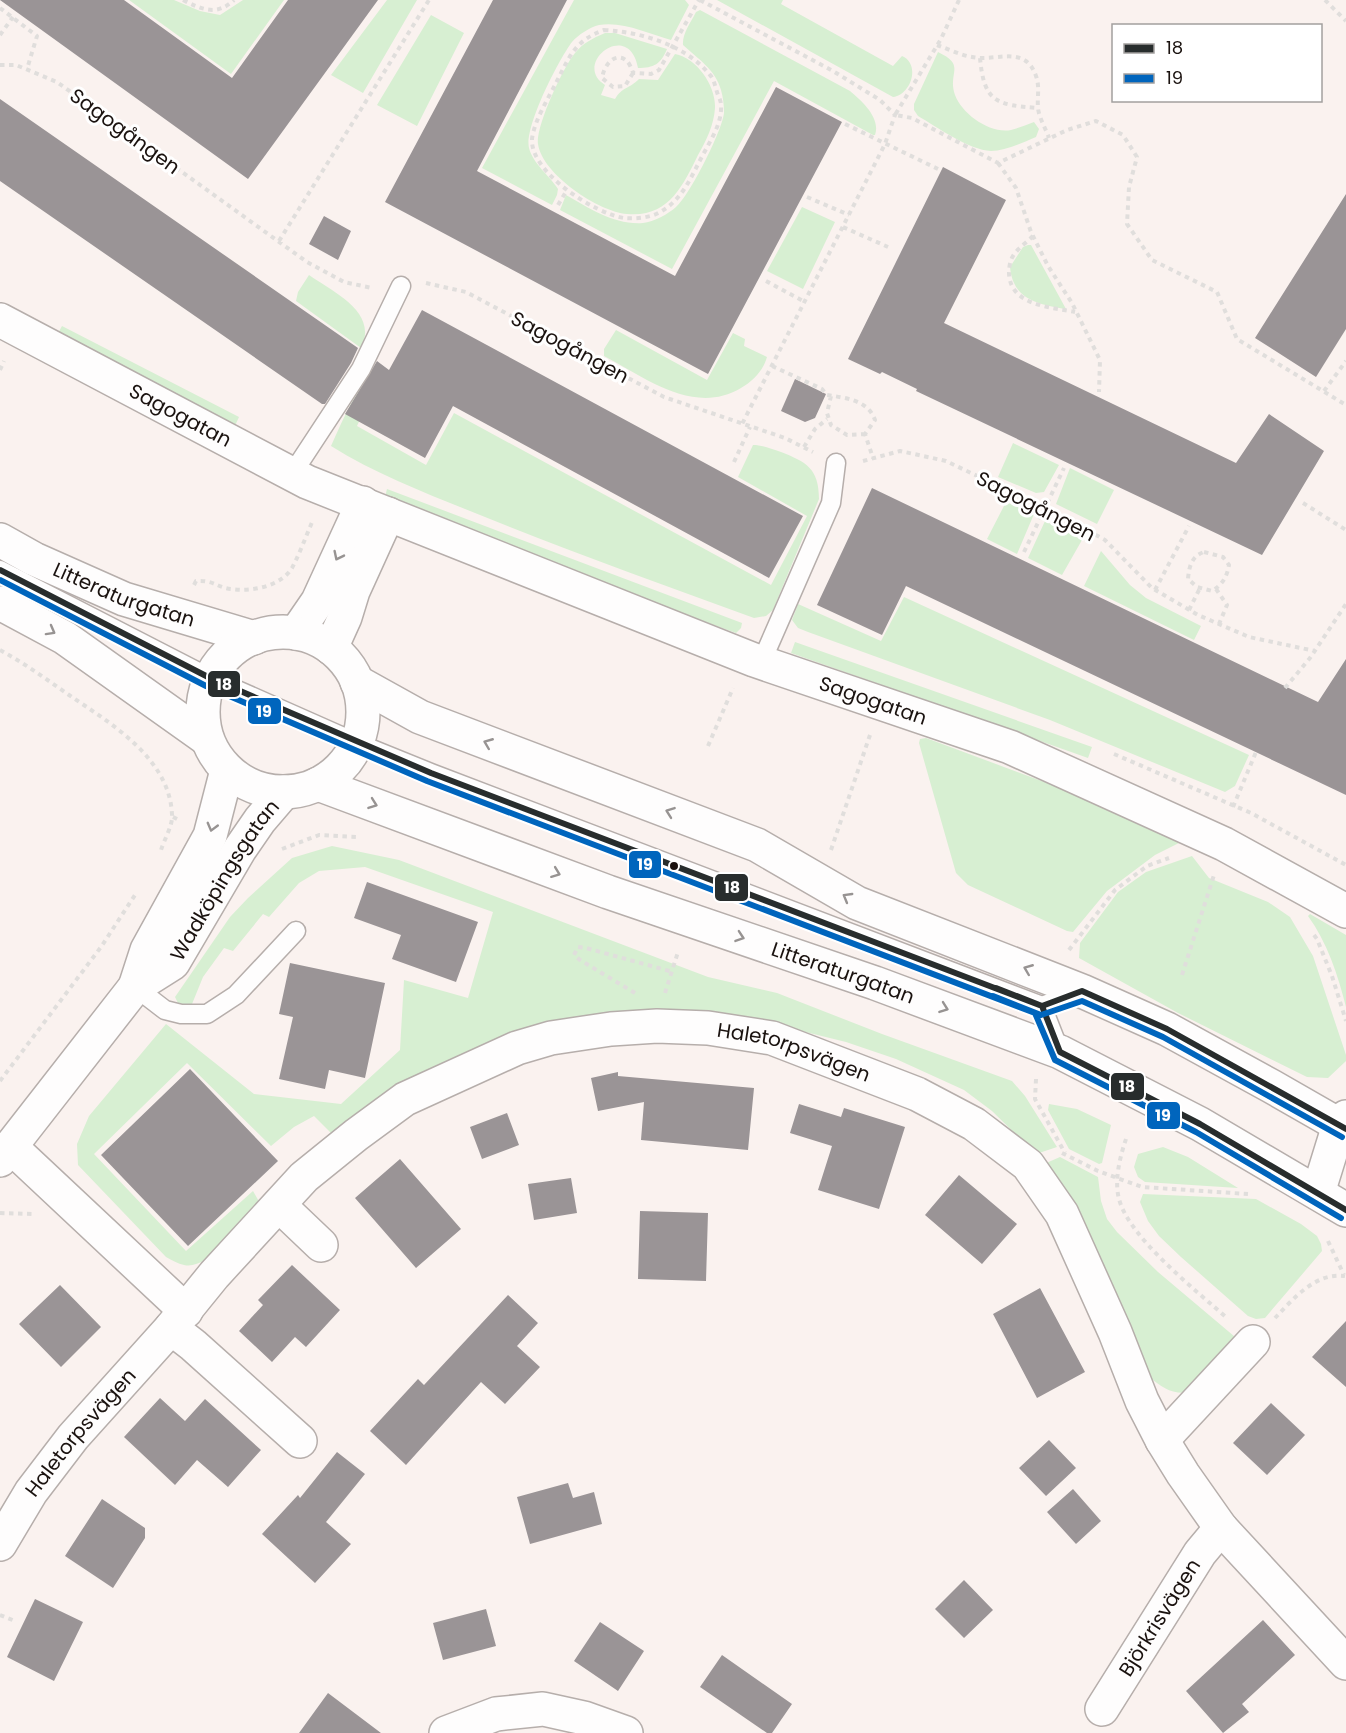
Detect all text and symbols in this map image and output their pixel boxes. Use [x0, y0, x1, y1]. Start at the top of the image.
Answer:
legend [1112, 24, 1322, 102]
text: 18 [1166, 35, 1183, 60]
text: 19 [1166, 65, 1183, 90]
street label: Sagogången [64, 81, 186, 181]
street label: Sagogången [506, 304, 634, 390]
street label: Sagogatan [124, 377, 237, 454]
street label: Sagogången [972, 464, 1100, 548]
one-way arrow [333, 549, 345, 560]
street label: Litteraturgatan [49, 555, 198, 634]
one-way arrow [45, 624, 55, 635]
street label: Sagogatan [815, 669, 931, 732]
line badge: 18 [207, 670, 241, 698]
text: 18 [216, 673, 232, 696]
line badge: 19 [247, 697, 282, 725]
text: 19 [256, 700, 272, 723]
one-way arrow [483, 738, 493, 751]
street label: Wadköpingsgatan [163, 793, 286, 966]
one-way arrow [367, 796, 378, 809]
one-way arrow [665, 807, 676, 819]
one-way arrow [207, 822, 220, 832]
line badge: 19 [628, 850, 662, 879]
text: 19 [637, 853, 653, 876]
unlabelled marker [668, 860, 680, 872]
one-way arrow [550, 865, 560, 878]
line badge: 18 [714, 873, 749, 902]
text: 18 [724, 876, 740, 899]
one-way arrow [843, 893, 853, 905]
one-way arrow [734, 929, 745, 942]
street label: Litteraturgatan [768, 935, 919, 1011]
one-way arrow [1023, 964, 1034, 976]
one-way arrow [937, 1001, 948, 1013]
street label: Haletorpsvägen [715, 1016, 875, 1089]
line badge: 18 [1110, 1072, 1145, 1101]
text: 18 [1119, 1075, 1135, 1098]
line badge: 19 [1146, 1101, 1181, 1130]
text: 19 [1155, 1104, 1171, 1127]
street label: Haletorpsvägen [18, 1362, 142, 1502]
street label: Björkrisvägen [1112, 1553, 1207, 1682]

